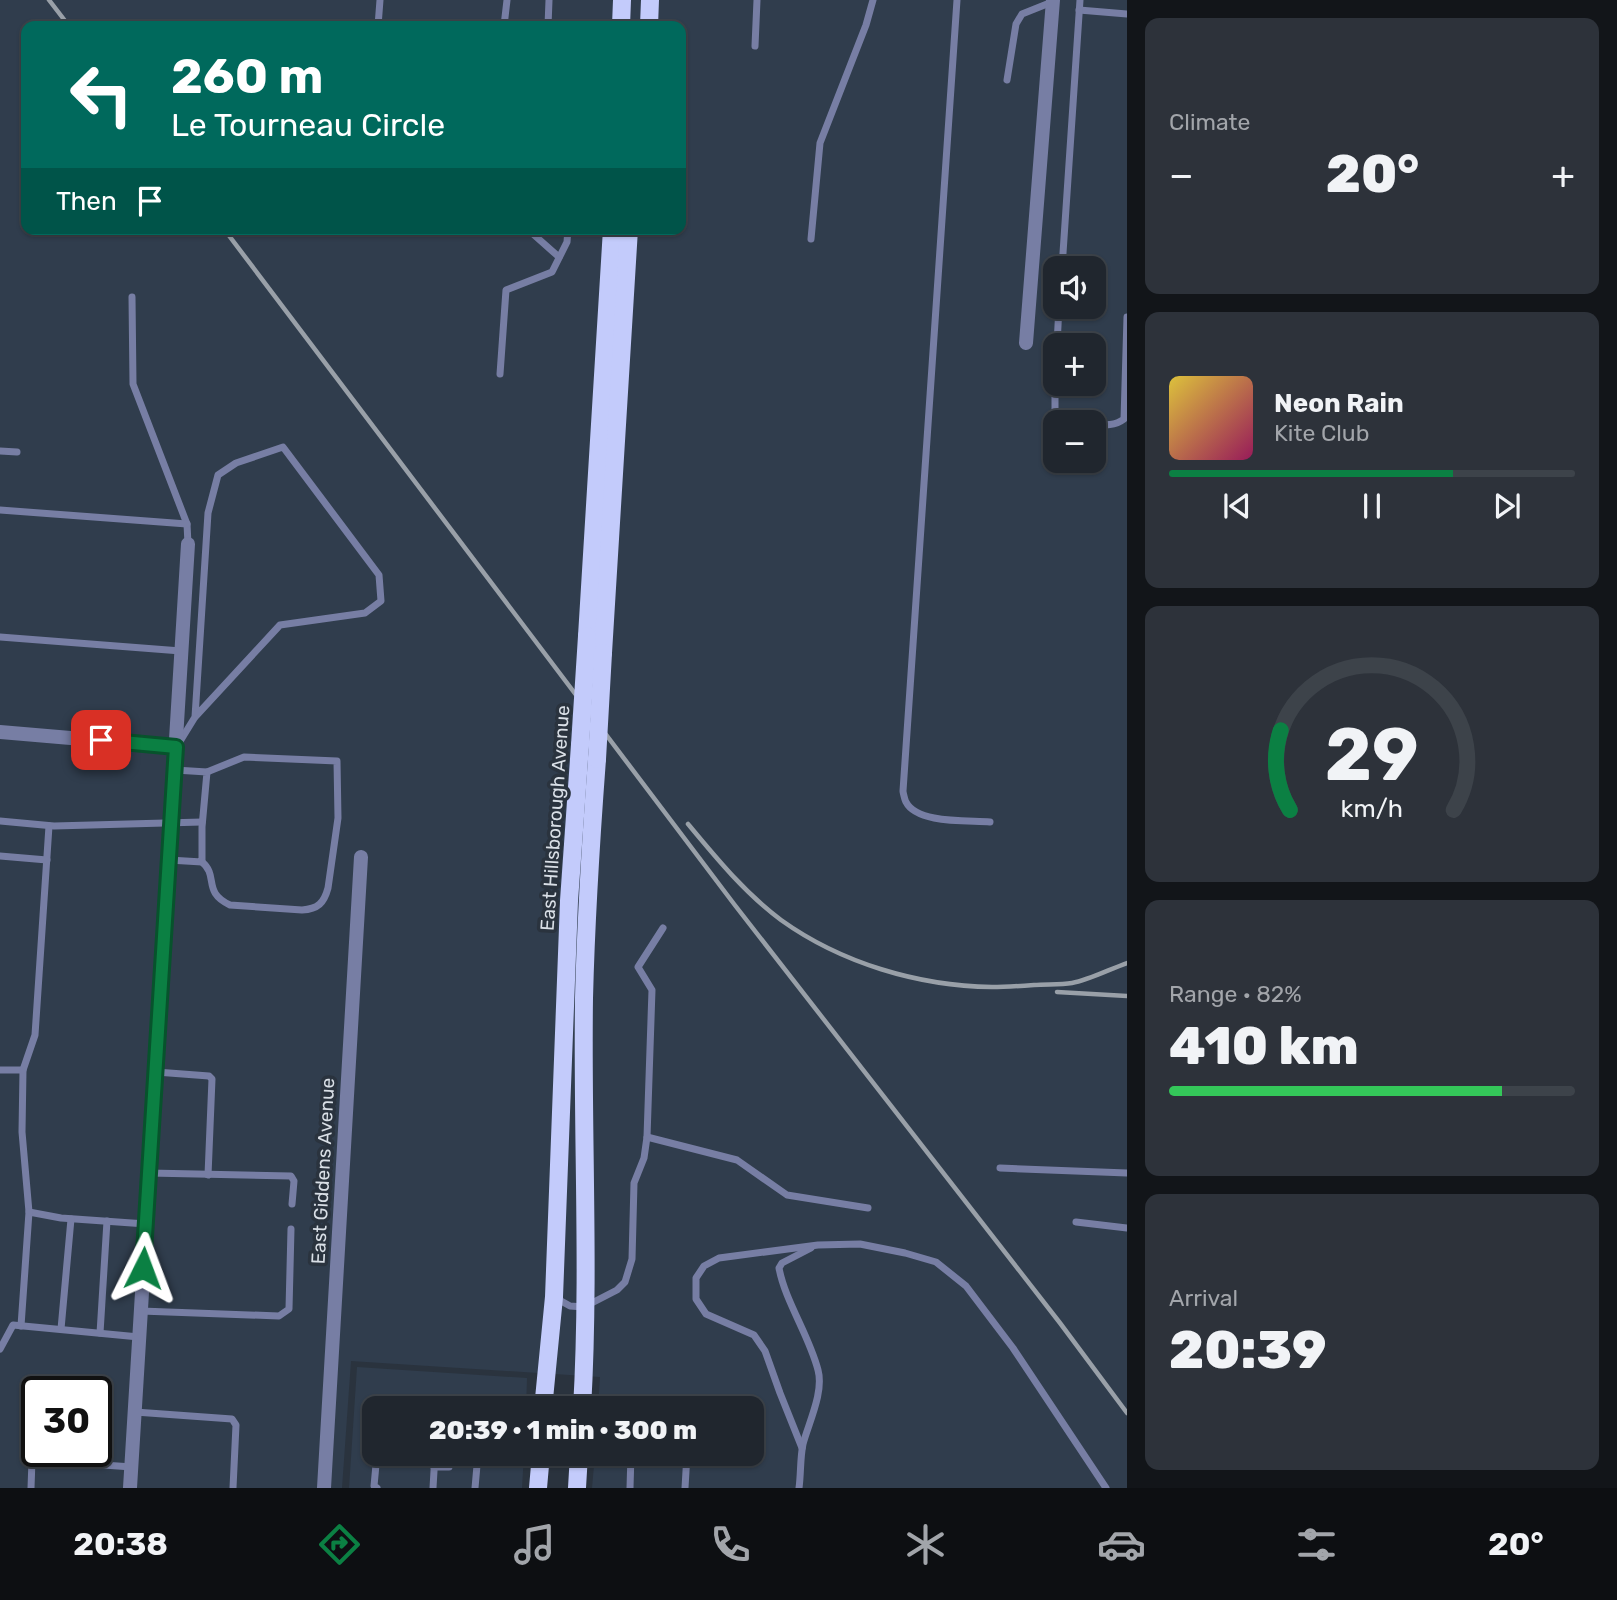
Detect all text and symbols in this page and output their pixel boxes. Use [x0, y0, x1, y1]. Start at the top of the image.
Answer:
text: 260 m [171, 47, 323, 105]
icon: left [56, 49, 147, 140]
text: Le Tourneau Circle [171, 106, 445, 144]
text: Climate [1169, 108, 1250, 136]
text: 20° [1326, 143, 1419, 205]
text: − [1169, 152, 1194, 198]
text: + [1551, 152, 1575, 198]
icon: arrive [131, 182, 169, 220]
text: Then [56, 186, 117, 217]
map controls [1043, 256, 1106, 473]
button: sound [1043, 256, 1106, 319]
button: + [1043, 333, 1106, 396]
text: Neon Rain [1274, 388, 1404, 419]
button: − [1043, 410, 1106, 473]
text: Kite Club [1274, 419, 1369, 447]
icon: previous [1218, 487, 1256, 525]
icon: pause [1353, 487, 1391, 525]
icon: next [1488, 487, 1526, 525]
street label: East Hillsborough Avenue [536, 704, 574, 932]
pin [71, 710, 131, 770]
text: 29 [1325, 712, 1419, 798]
icon: arrive [82, 721, 120, 759]
text: km/h [1341, 794, 1403, 823]
text: Range · 82% [1169, 980, 1302, 1008]
text: 410 km [1169, 1015, 1359, 1077]
street label: East Giddens Avenue [307, 1077, 339, 1265]
position arrow [106, 1231, 180, 1305]
text: Arrival [1169, 1284, 1238, 1312]
text: 20:39 [1169, 1319, 1327, 1381]
speed limit sign: 30 [21, 1376, 112, 1467]
text: 20:39 · 1 min · 300 m [429, 1415, 697, 1446]
icon: directions [315, 1520, 364, 1569]
icon: music [510, 1520, 559, 1569]
icon: phone [706, 1520, 755, 1569]
icon: climate [901, 1520, 950, 1569]
icon: car [1097, 1520, 1146, 1569]
icon: filters [1292, 1520, 1341, 1569]
text: 20:38 [73, 1525, 168, 1563]
text: 20° [1488, 1525, 1544, 1563]

